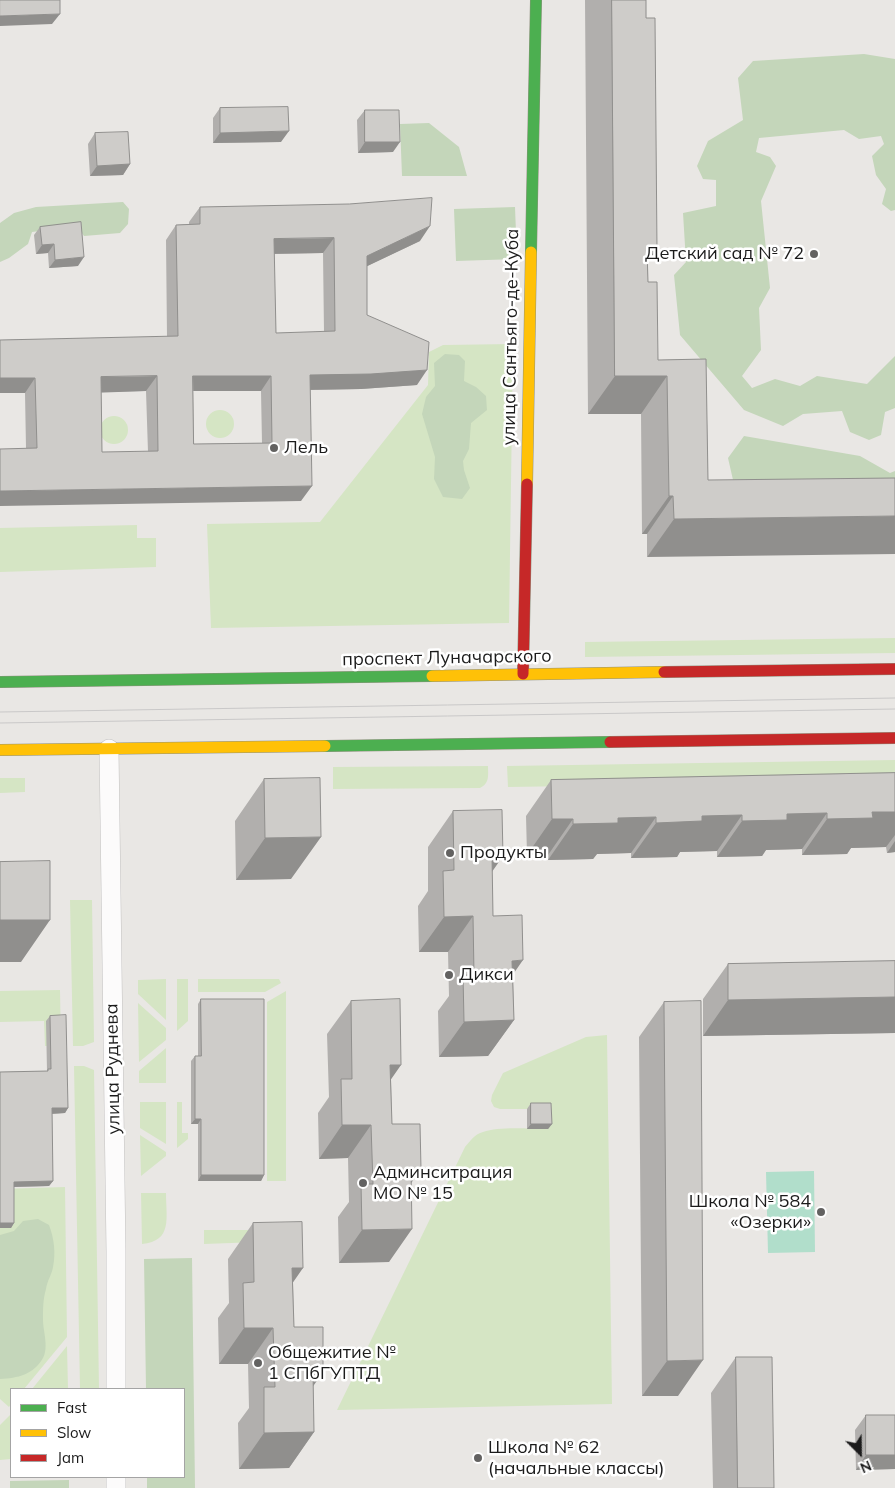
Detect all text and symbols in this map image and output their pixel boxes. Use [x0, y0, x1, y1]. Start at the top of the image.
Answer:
street label: улица Сантьяго-де-Куба [498, 229, 524, 445]
place label: Детский сад № 72 [645, 243, 804, 265]
marker: Детский сад № 72 [808, 248, 820, 260]
place label: Лель [284, 437, 328, 459]
marker: Лель [268, 442, 280, 454]
street label: проспект Луначарского [342, 645, 552, 671]
place label: Продукты [460, 842, 547, 864]
marker: Продукты [444, 847, 456, 859]
place label: Дикси [459, 964, 514, 986]
marker: Дикси [443, 969, 455, 981]
street label: улица Руднева [101, 1003, 125, 1135]
place label: Админситрация МО № 15 [373, 1162, 512, 1204]
marker: Админситрация МО № 15 [357, 1177, 369, 1189]
place label: Школа № 584 «Озерки» [689, 1191, 811, 1234]
marker: Школа № 584 «Озерки» [815, 1206, 827, 1218]
place label: Общежитие № 1 СПбГУПТД [268, 1342, 396, 1385]
marker: Общежитие № 1 СПбГУПТД [252, 1357, 264, 1369]
legend [10, 1388, 185, 1478]
text: Fast [57, 1398, 87, 1417]
text: Slow [57, 1423, 91, 1442]
north arrow [835, 1428, 885, 1478]
place label: Школа № 62 (начальные классы) [488, 1437, 664, 1480]
text: Jam [57, 1448, 84, 1467]
marker: Школа № 62 (начальные классы) [472, 1452, 484, 1464]
text: N [857, 1456, 874, 1477]

